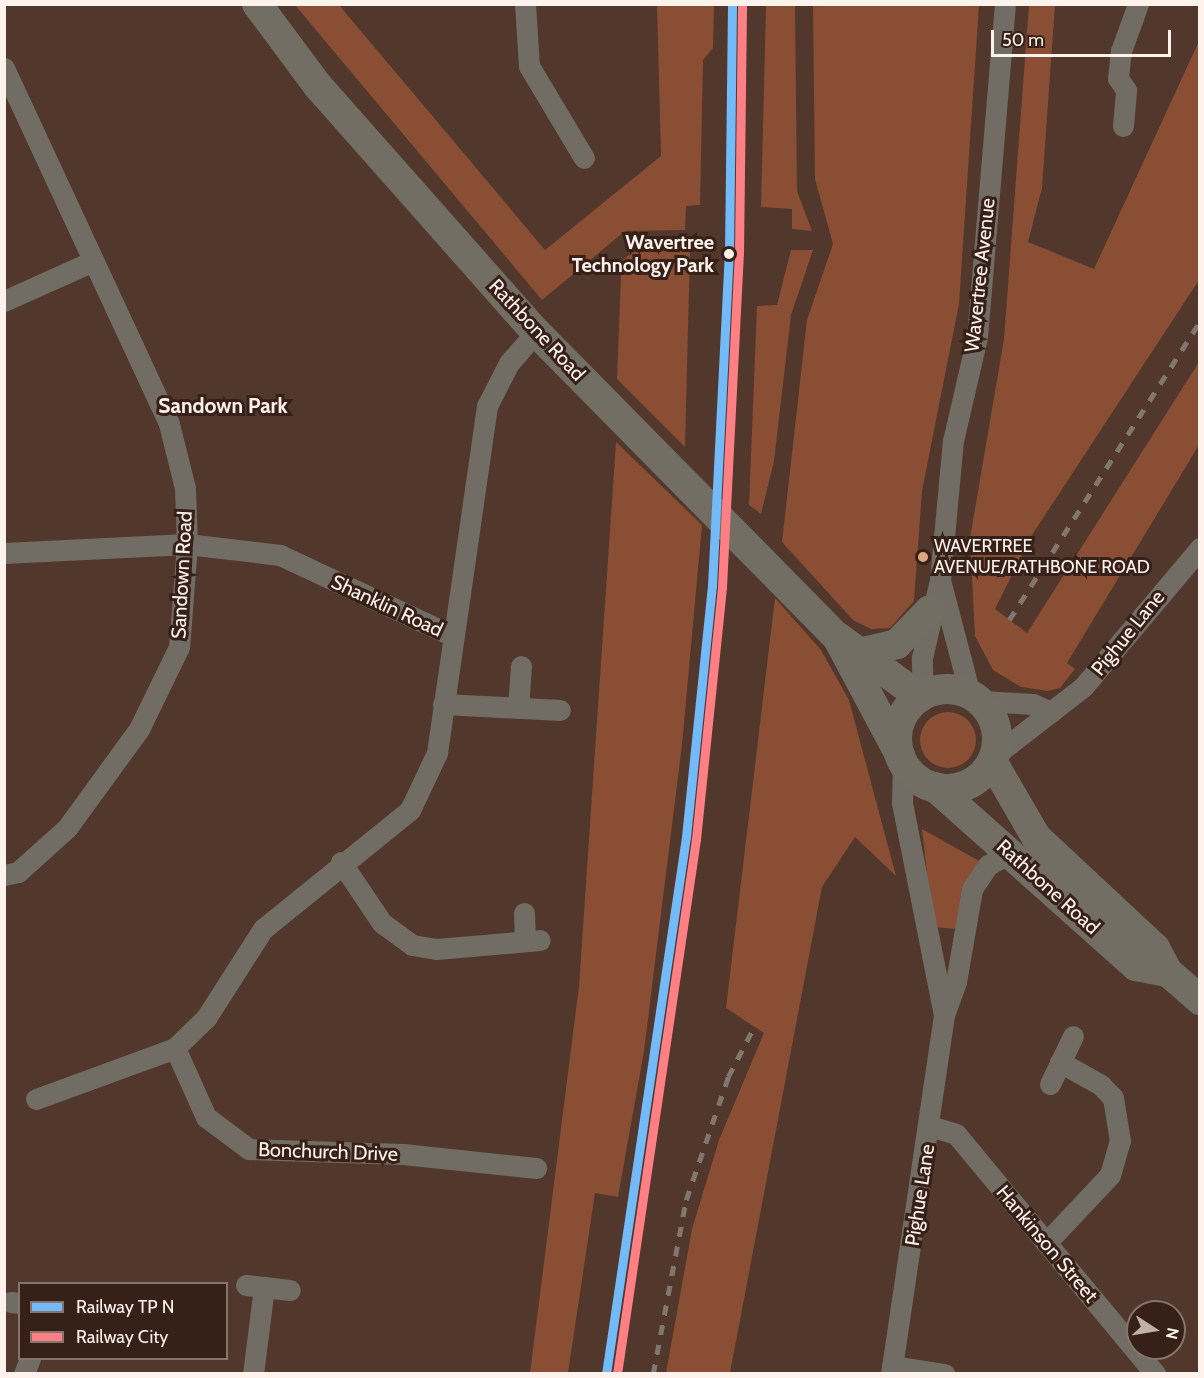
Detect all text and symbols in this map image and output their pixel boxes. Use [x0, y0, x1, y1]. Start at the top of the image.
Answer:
scale bar [994, 18, 1174, 56]
text: 50 m [1002, 29, 1044, 51]
street label: Wavertree Avenue [960, 197, 1000, 353]
place label: Wavertree Technology Park [572, 231, 714, 278]
marker: Wavertree Technology Park [719, 244, 739, 264]
street label: Rathbone Road [484, 274, 590, 386]
district label: Sandown Park [158, 393, 288, 419]
street label: Sandown Road [167, 510, 197, 640]
place label: WAVERTREE AVENUE/RATHBONE ROAD [934, 536, 1150, 578]
marker: WAVERTREE AVENUE/RATHBONE ROAD [917, 551, 929, 563]
street label: Shanklin Road [327, 570, 447, 642]
street label: Pighue Lane [1086, 586, 1170, 680]
street label: Rathbone Road [992, 834, 1104, 940]
street label: Bonchurch Drive [258, 1138, 398, 1166]
street label: Pighue Lane [900, 1142, 940, 1248]
street label: Hankinson Street [991, 1181, 1103, 1307]
legend [18, 1282, 228, 1360]
text: Railway TP N [76, 1296, 174, 1318]
north arrow [1126, 1300, 1186, 1360]
text: Railway City [76, 1326, 168, 1348]
text: N [1162, 1326, 1183, 1341]

